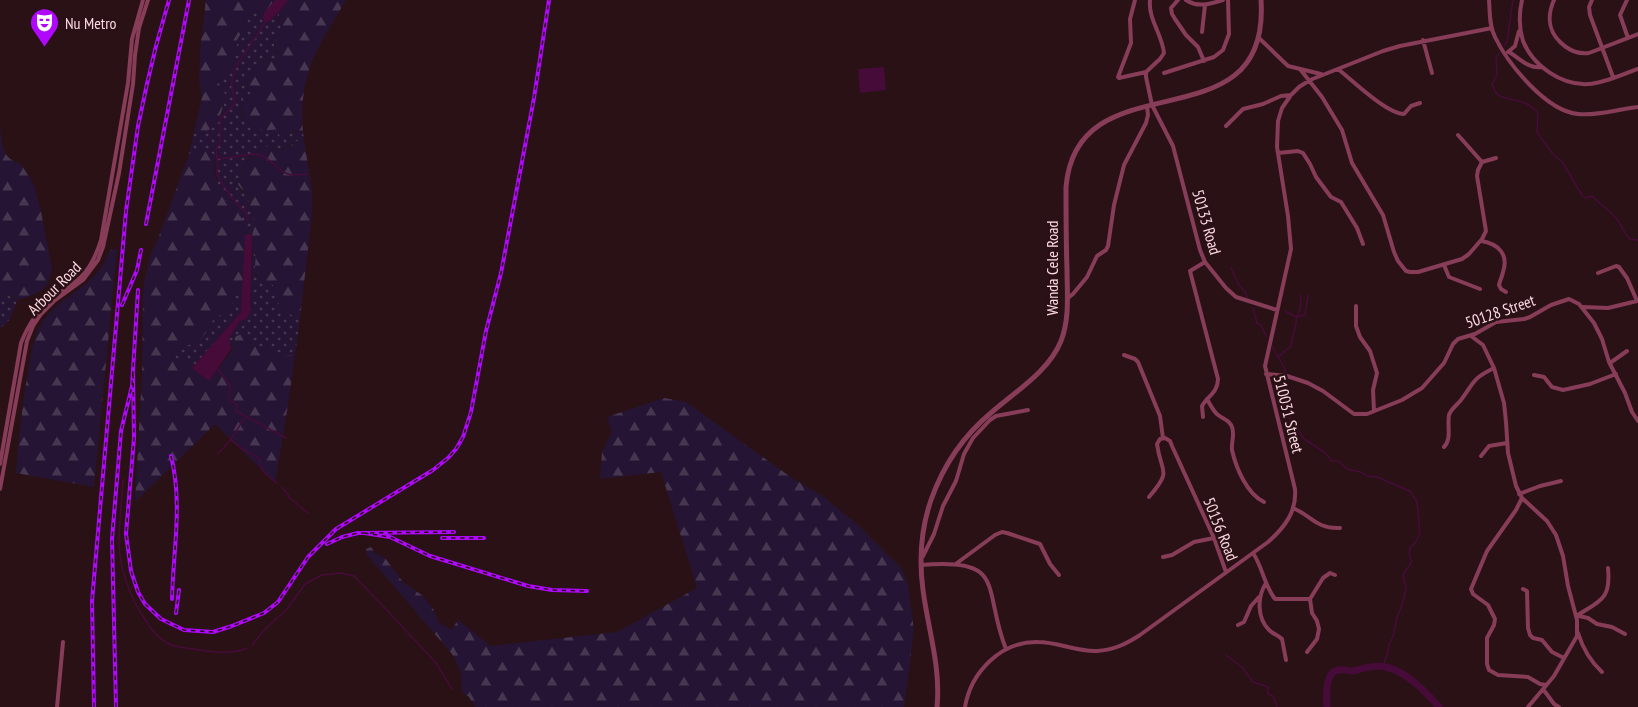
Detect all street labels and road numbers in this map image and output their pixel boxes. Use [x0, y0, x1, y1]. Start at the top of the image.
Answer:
street label: 50133 Road [1188, 187, 1226, 257]
street label: Wanda Cele Road [1042, 221, 1062, 315]
street label: Arbour Road [23, 257, 85, 319]
street label: 50128 Street [1462, 290, 1538, 332]
street label: 510031 Street [1270, 373, 1308, 456]
street label: 50156 Road [1199, 494, 1243, 564]

